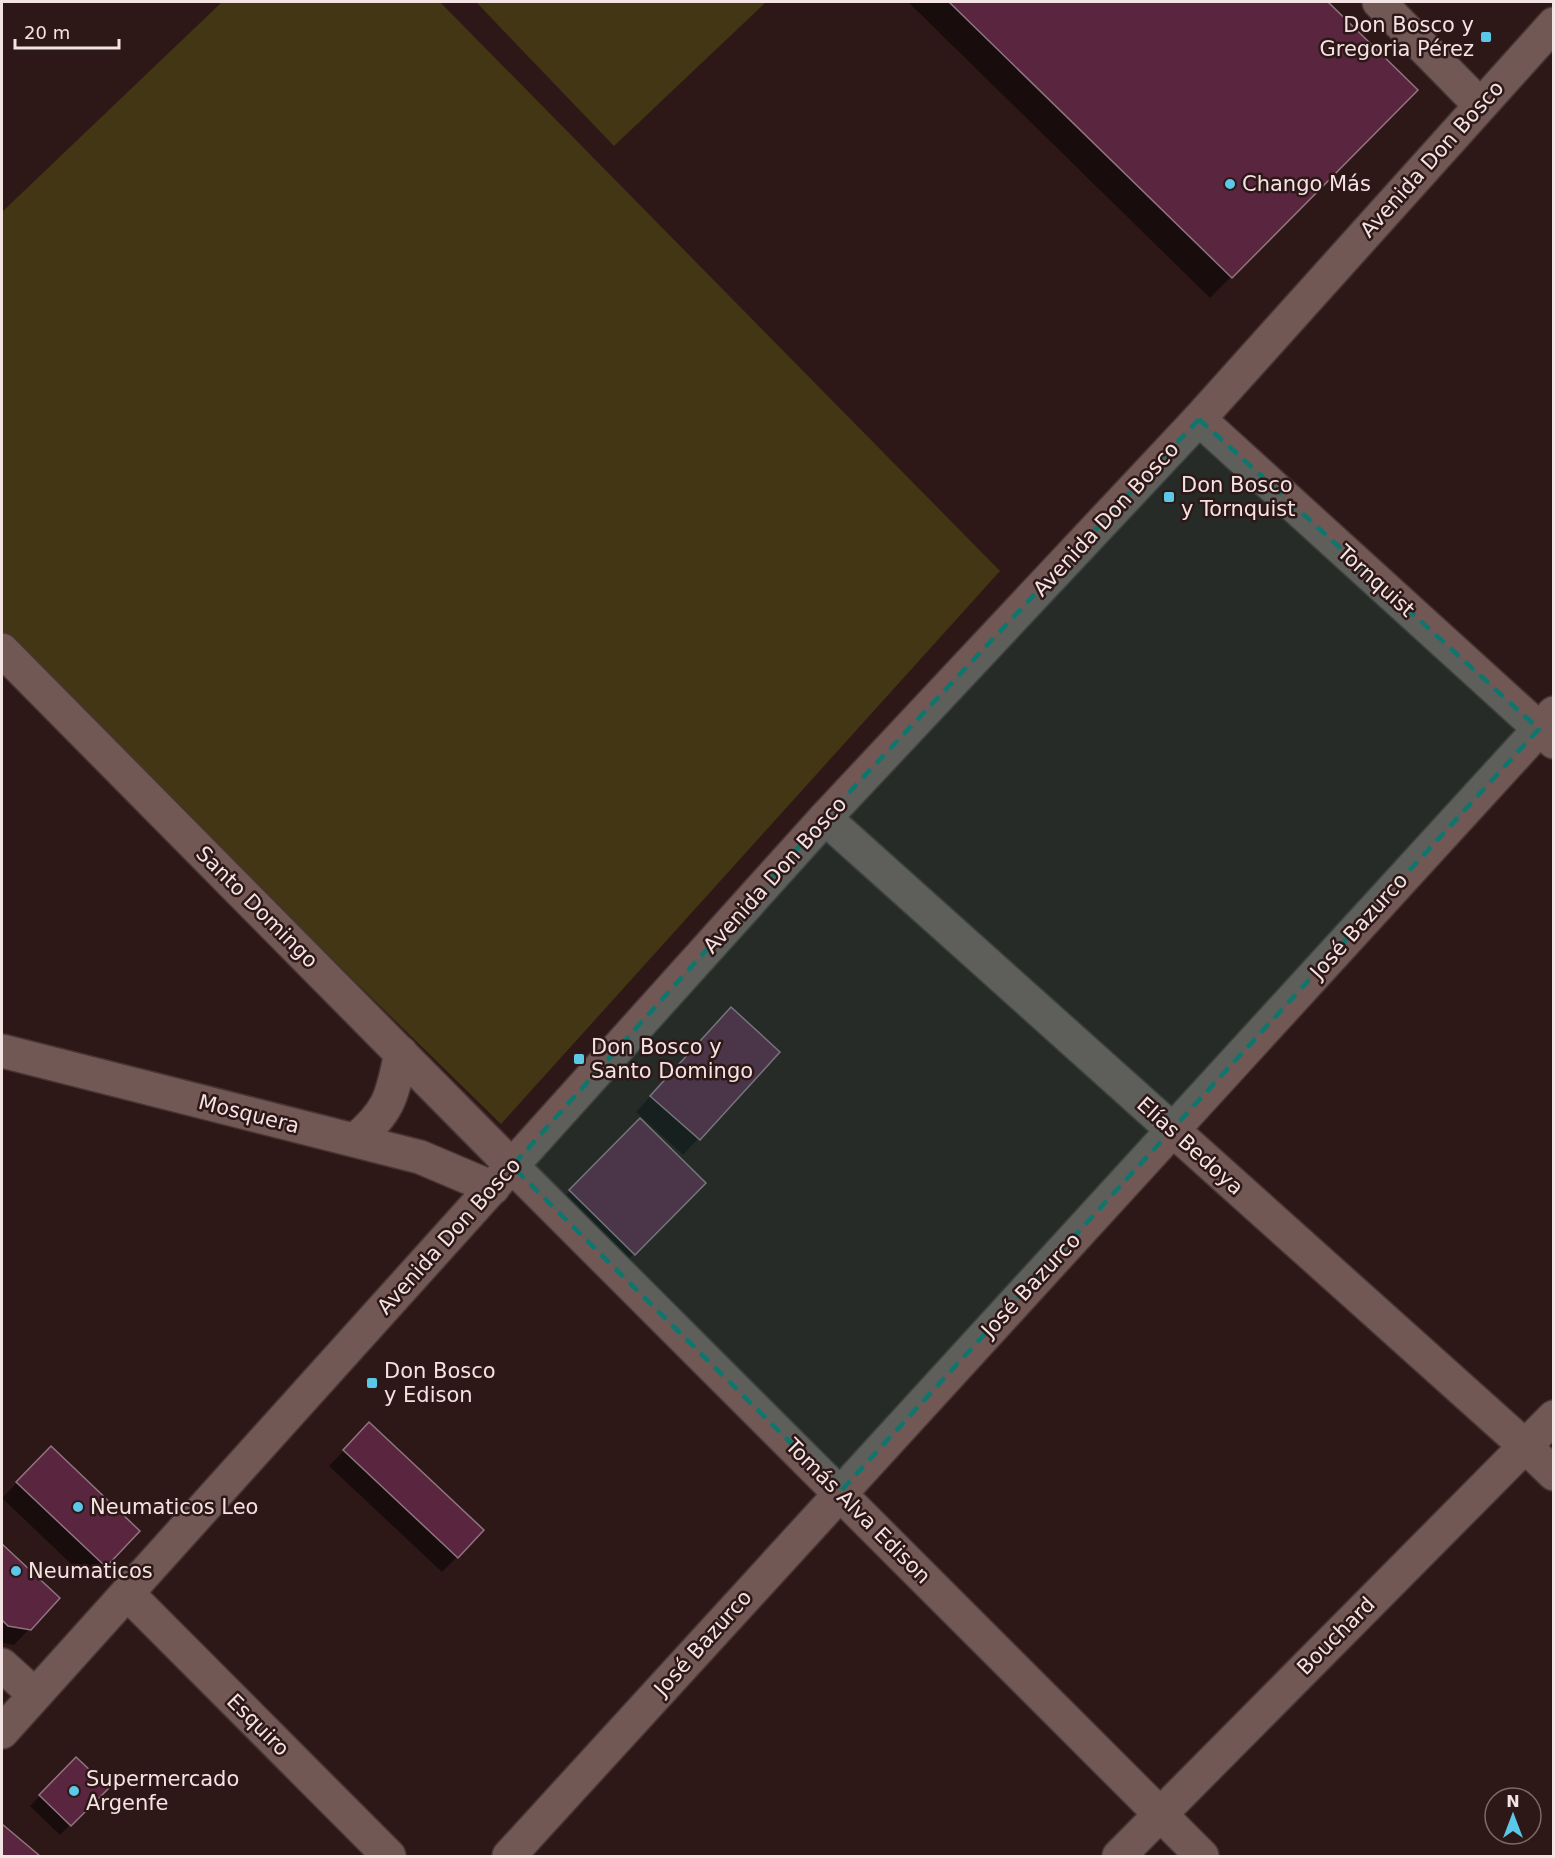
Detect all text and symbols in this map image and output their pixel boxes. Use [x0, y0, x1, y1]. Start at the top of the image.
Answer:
scale bar [15, 12, 118, 50]
place label: Don Bosco y Gregoria Pérez [1319, 13, 1474, 61]
text: 20 m [24, 22, 70, 43]
marker: Don Bosco y Gregoria Pérez [1479, 30, 1493, 44]
street label: Avenida Don Bosco [1355, 76, 1509, 242]
place label: Chango Más [1242, 172, 1371, 196]
marker: Chango Más [1223, 177, 1237, 191]
street label: Avenida Don Bosco [1028, 437, 1184, 601]
place label: Don Bosco y Tornquist [1181, 473, 1295, 521]
marker: Don Bosco y Tornquist [1162, 490, 1176, 504]
street label: Tornquist [1332, 540, 1419, 622]
street label: Avenida Don Bosco [698, 792, 852, 958]
street label: Santo Domingo [191, 841, 323, 973]
street label: José Bazurco [1304, 868, 1413, 985]
place label: Don Bosco y Santo Domingo [591, 1035, 753, 1083]
marker: Don Bosco y Santo Domingo [572, 1052, 586, 1066]
street label: Mosquera [196, 1090, 302, 1138]
street label: Elías Bedoya [1132, 1092, 1248, 1200]
street label: Avenida Don Bosco [372, 1153, 526, 1319]
street label: José Bazurco [975, 1228, 1085, 1344]
place label: Don Bosco y Edison [384, 1359, 496, 1407]
marker: Don Bosco y Edison [365, 1376, 379, 1390]
street label: Tomás Alva Edison [780, 1433, 935, 1588]
place label: Neumaticos Leo [90, 1495, 258, 1519]
marker: Neumaticos Leo [71, 1500, 85, 1514]
place label: Neumaticos [28, 1559, 153, 1583]
marker: Neumaticos [9, 1564, 23, 1578]
street label: José Bazurco [648, 1585, 757, 1702]
street label: Bouchard [1292, 1592, 1380, 1680]
street label: Esquiro [222, 1689, 294, 1761]
place label: Supermercado Argenfe [86, 1767, 239, 1815]
marker: Supermercado Argenfe [67, 1784, 81, 1798]
north arrow [1483, 1786, 1543, 1846]
text: N [1506, 1792, 1520, 1811]

